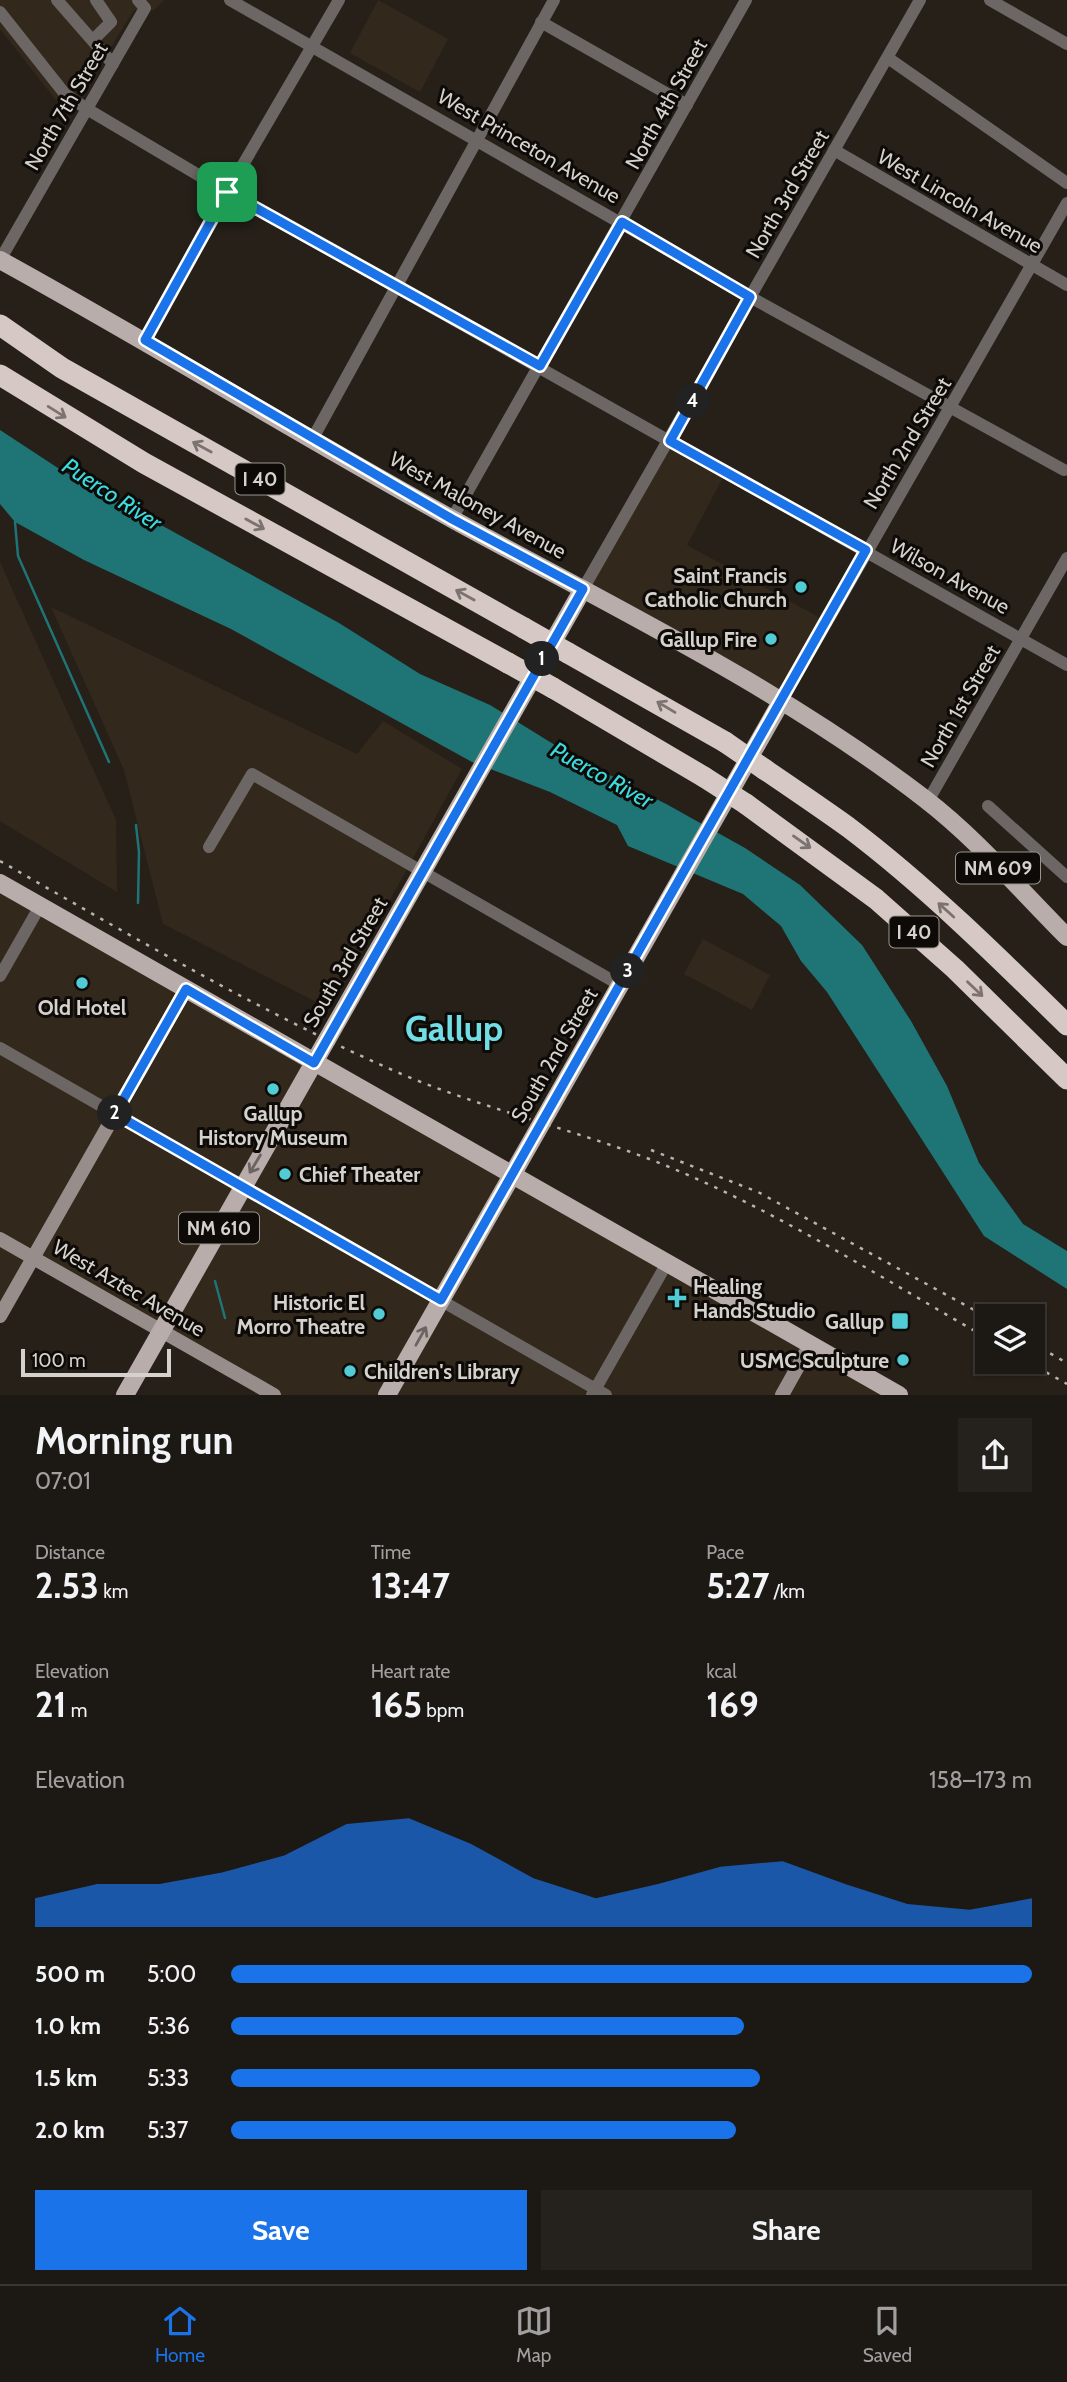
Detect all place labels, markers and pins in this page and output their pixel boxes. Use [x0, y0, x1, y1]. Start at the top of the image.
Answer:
pin [197, 162, 257, 222]
pin: 4 [676, 384, 710, 418]
place label: Saint Francis Catholic Church [645, 563, 787, 612]
marker: Saint Francis Catholic Church [793, 579, 809, 595]
place label: Gallup Fire [660, 627, 757, 652]
marker: Gallup Fire [763, 631, 779, 647]
pin: 1 [524, 642, 560, 676]
pin: 3 [610, 954, 646, 988]
marker: Old Hotel [74, 975, 90, 991]
place label: Old Hotel [38, 995, 127, 1020]
marker: Gallup History Museum [265, 1081, 281, 1097]
pin: 2 [97, 1096, 132, 1130]
place label: Gallup History Museum [198, 1101, 348, 1150]
place label: Chief Theater [299, 1162, 420, 1187]
marker: Chief Theater [277, 1166, 293, 1182]
place label: Healing Hands Studio [693, 1274, 816, 1323]
marker: Healing Hands Studio [667, 1288, 687, 1308]
place label: Historic El Morro Theatre [236, 1290, 365, 1339]
marker: Historic El Morro Theatre [371, 1306, 387, 1322]
place label: Gallup [825, 1309, 884, 1334]
marker: Gallup [890, 1311, 910, 1331]
place label: USMC Sculpture [740, 1348, 889, 1373]
marker: USMC Sculpture [895, 1352, 911, 1368]
place label: Children's Library [364, 1359, 521, 1384]
marker: Children's Library [342, 1363, 358, 1379]

